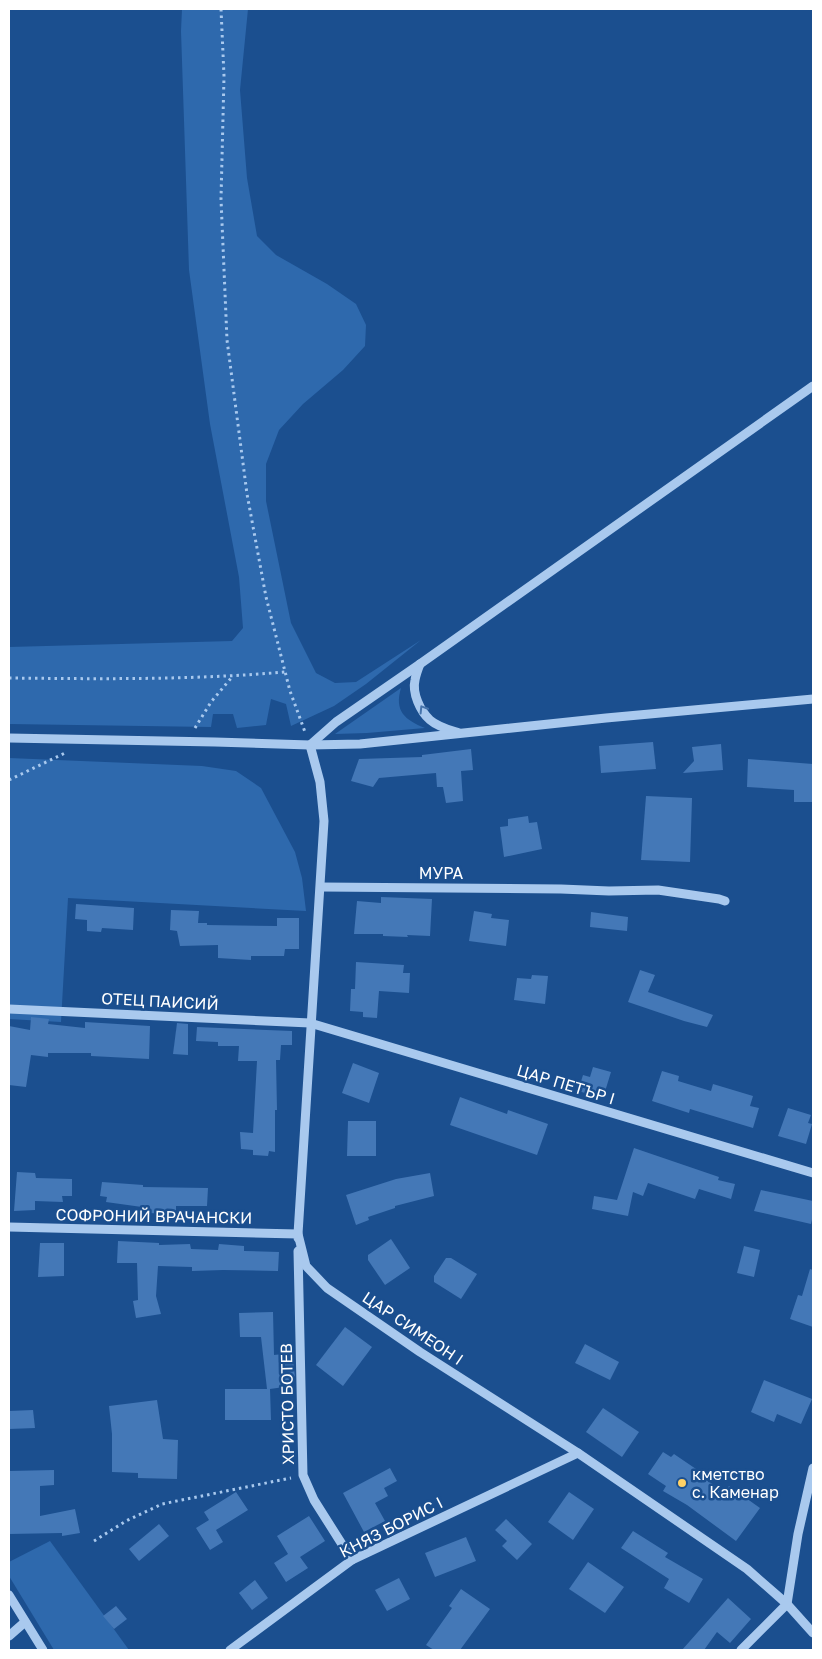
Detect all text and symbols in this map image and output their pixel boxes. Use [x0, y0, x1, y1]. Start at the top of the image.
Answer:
one-way arrow [420, 706, 429, 715]
street label: МУРА [419, 863, 463, 883]
street label: ОТЕЦ ПАИСИЙ [101, 988, 219, 1014]
street label: ЦАР ПЕТЪР I [514, 1060, 618, 1108]
street label: СОФРОНИЙ ВРАЧАНСКИ [55, 1204, 253, 1228]
street label: ЦАР СИМЕОН I [359, 1287, 467, 1369]
street label: ХРИСТО БОТЕВ [276, 1343, 298, 1465]
place label: кметство с. Каменар [692, 1464, 779, 1502]
marker: кметство с. Каменар [676, 1477, 688, 1489]
street label: КНЯЗ БОРИС I [336, 1492, 446, 1562]

